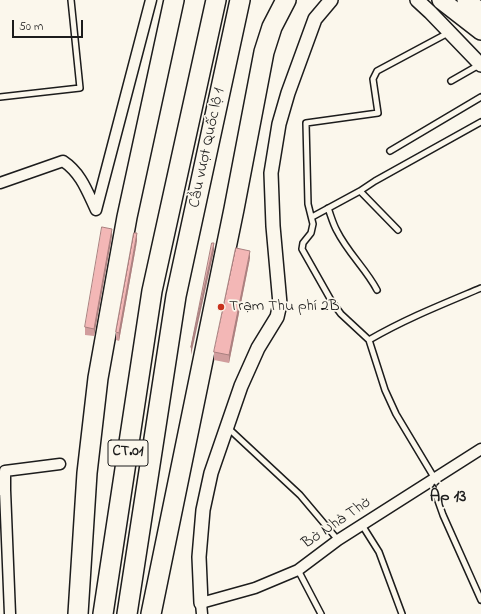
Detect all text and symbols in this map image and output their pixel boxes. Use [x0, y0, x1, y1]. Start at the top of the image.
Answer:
scale bar [14, 12, 85, 38]
text: 50 m [19, 18, 43, 36]
street label: Cầu vượt Quốc lộ 1 [186, 86, 230, 210]
place label: Trạm Thu phí 2B [229, 297, 339, 317]
marker: Trạm Thu phí 2B [216, 302, 226, 312]
road number: CT.01 [108, 440, 148, 466]
district label: Ấp 13 [430, 488, 466, 508]
street label: Bờ Nhà Thờ [299, 494, 375, 554]

